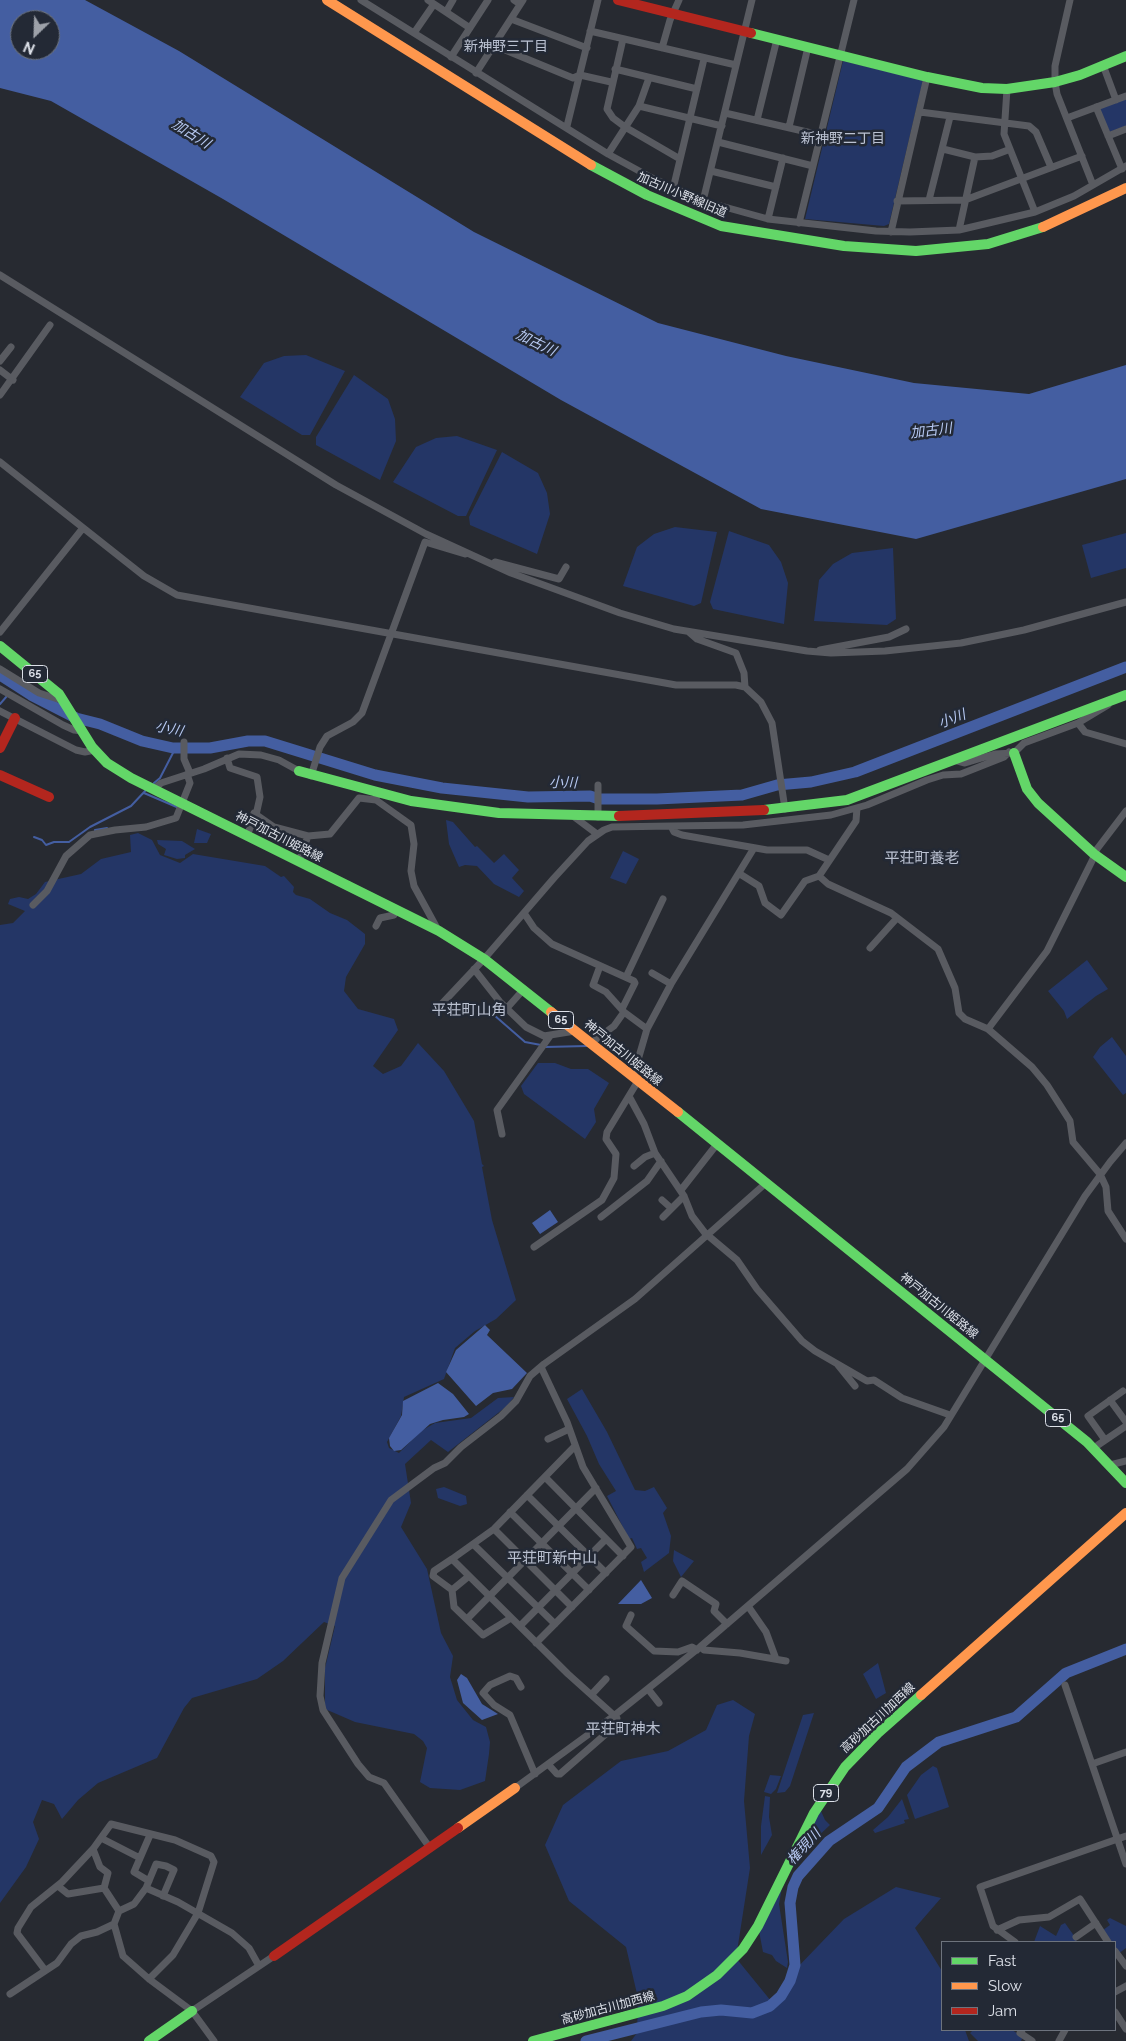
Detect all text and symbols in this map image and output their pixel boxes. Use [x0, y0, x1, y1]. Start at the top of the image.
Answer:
north arrow [10, 10, 60, 60]
text: N [21, 38, 37, 57]
district label: 新神野三丁目 [464, 39, 548, 55]
water label: 加古川 [169, 116, 213, 152]
district label: 新神野二丁目 [801, 131, 885, 147]
street label: 加古川小野線旧道 [635, 170, 729, 220]
water label: 加古川 [513, 326, 559, 360]
water label: 加古川 [909, 420, 953, 442]
road number: 65 [22, 666, 48, 682]
water label: 小川 [936, 706, 968, 732]
water label: 小川 [154, 718, 184, 740]
water label: 小川 [549, 774, 577, 792]
street label: 神戸加古川姫路線 [233, 809, 325, 865]
district label: 平荘町養老 [885, 849, 959, 867]
district label: 平荘町山角 [432, 1001, 506, 1019]
road number: 65 [548, 1012, 574, 1028]
street label: 神戸加古川姫路線 [581, 1017, 665, 1089]
street label: 神戸加古川姫路線 [897, 1270, 981, 1342]
road number: 65 [1046, 1410, 1070, 1426]
district label: 平荘町新中山 [507, 1549, 597, 1567]
street label: 高砂加古川加西線 [838, 1680, 918, 1756]
district label: 平荘町神木 [586, 1720, 660, 1738]
road number: 79 [814, 1785, 838, 1802]
water label: 権現川 [784, 1826, 824, 1868]
legend [941, 1941, 1116, 2031]
text: Fast [988, 1952, 1016, 1970]
text: Slow [988, 1977, 1022, 1995]
street label: 高砂加古川加西線 [560, 1989, 656, 2027]
text: Jam [988, 2002, 1017, 2020]

